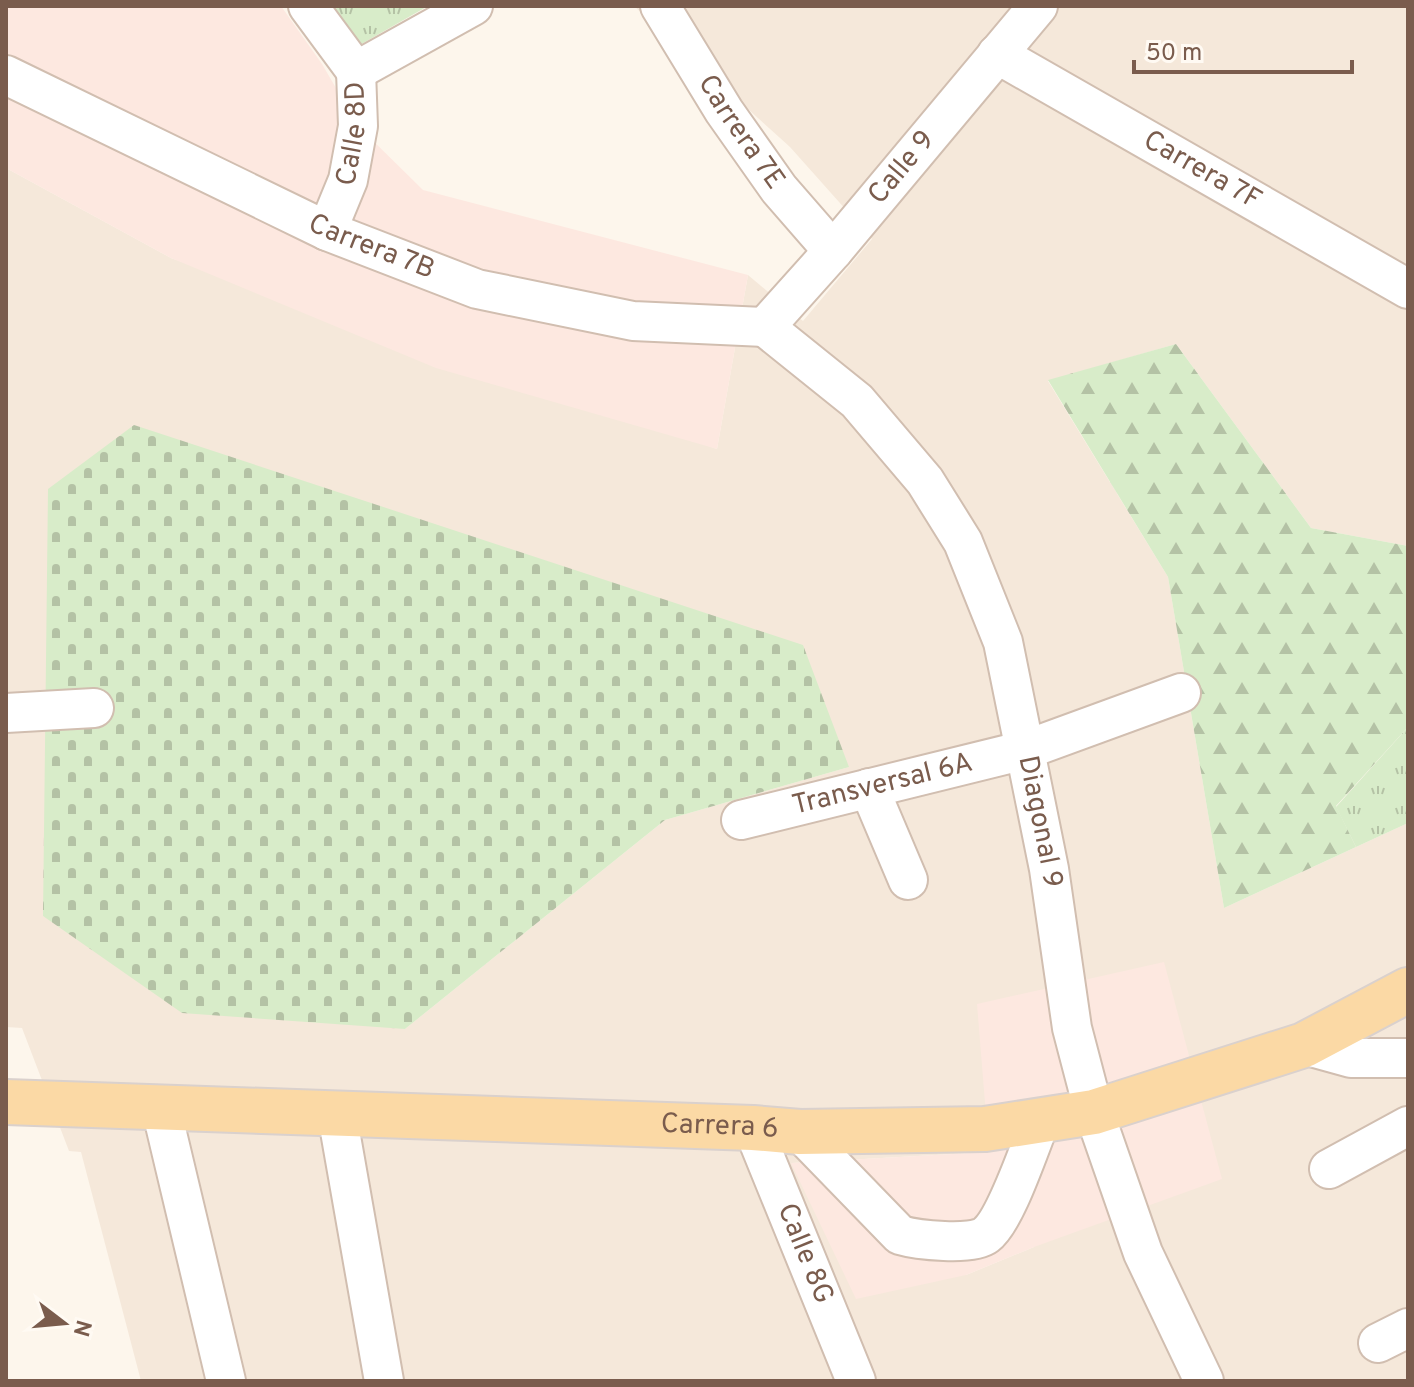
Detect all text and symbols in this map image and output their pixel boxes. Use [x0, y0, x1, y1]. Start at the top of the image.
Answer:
scale bar [1134, 24, 1352, 74]
text: 50 m [1146, 39, 1202, 69]
street label: Carrera 7E [689, 69, 792, 197]
street label: Calle 8D [329, 81, 376, 189]
street label: Carrera 7F [1136, 123, 1267, 219]
street label: Calle 9 [861, 124, 944, 213]
street label: Carrera 7B [302, 206, 439, 289]
street label: Transversal 6A [789, 745, 977, 825]
street label: Diagonal 9 [1008, 753, 1069, 890]
street label: Carrera 6 [660, 1107, 780, 1148]
street label: Calle 8G [768, 1198, 841, 1310]
north arrow [24, 1283, 104, 1363]
text: N [66, 1317, 96, 1339]

